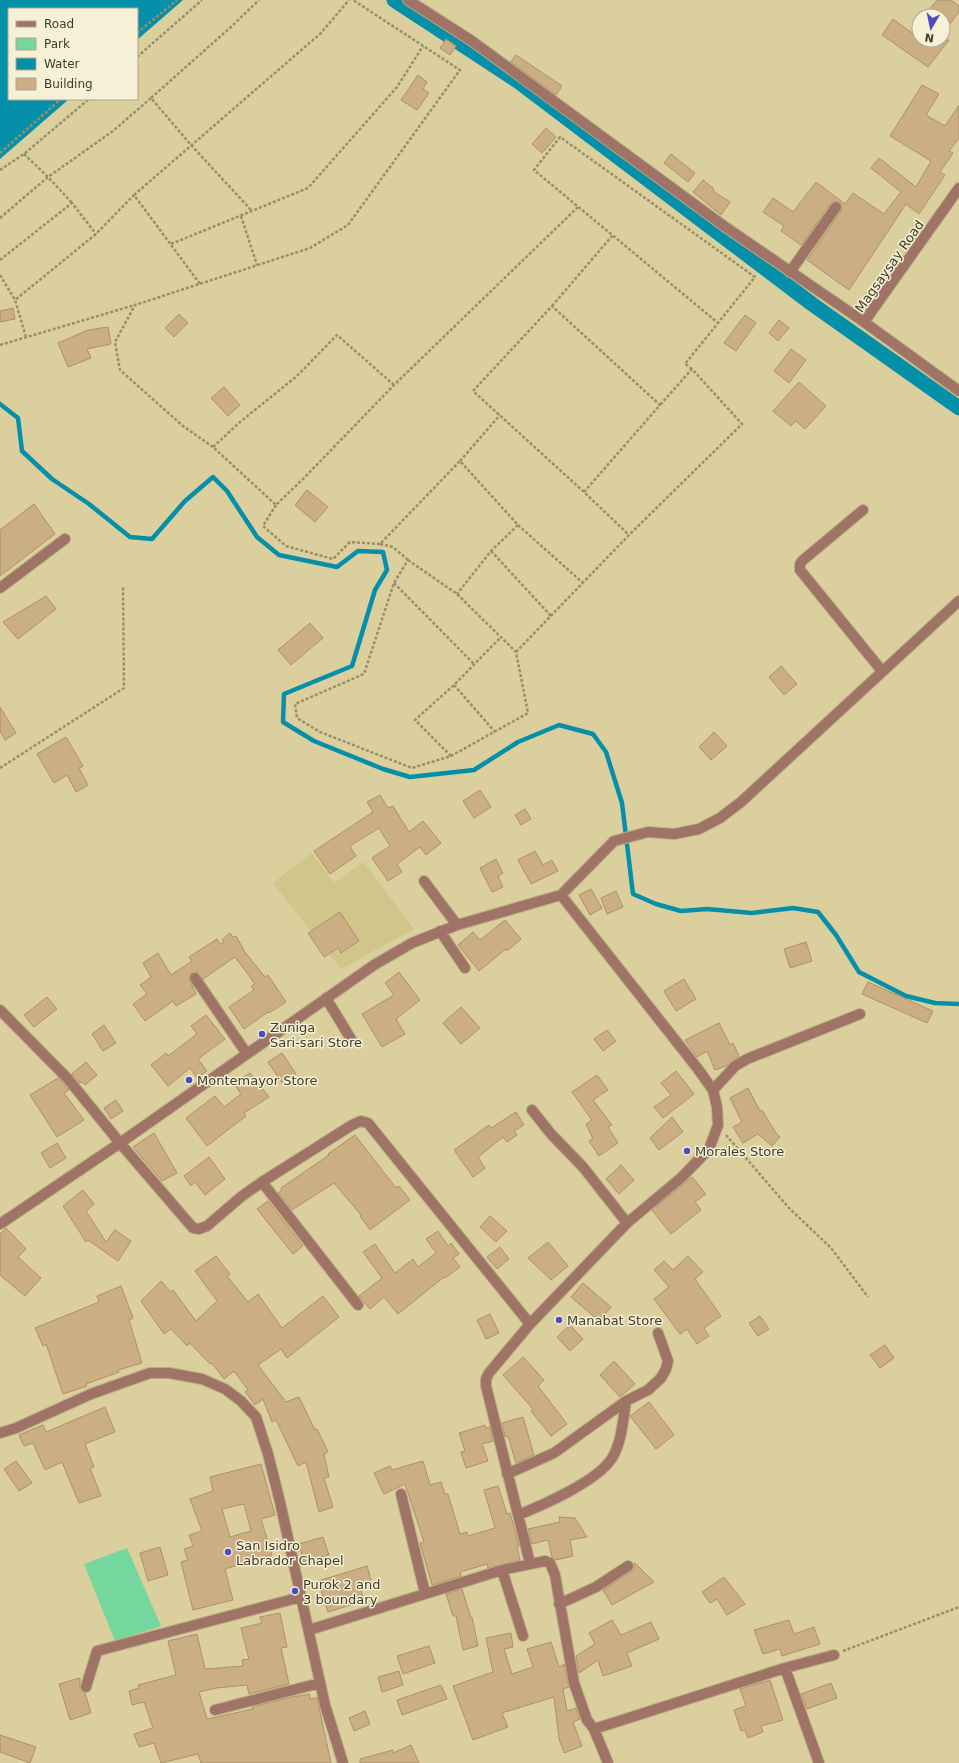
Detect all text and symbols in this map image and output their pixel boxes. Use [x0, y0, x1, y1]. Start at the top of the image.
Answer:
legend [8, 8, 138, 100]
north arrow [911, 8, 951, 48]
text: Road [44, 17, 74, 31]
text: N [924, 30, 935, 45]
text: Park [44, 37, 70, 51]
text: Water [44, 57, 80, 71]
text: Building [44, 77, 93, 91]
street label: Magsaysay Road [852, 217, 927, 315]
place label: Zuniga Sari-sari Store [270, 1020, 362, 1050]
marker: Zuniga Sari-sari Store [257, 1029, 267, 1039]
place label: Montemayor Store [197, 1073, 318, 1088]
marker: Montemayor Store [184, 1075, 194, 1085]
place label: Morales Store [695, 1144, 784, 1159]
marker: Morales Store [682, 1146, 692, 1156]
place label: Manabat Store [567, 1313, 662, 1328]
marker: Manabat Store [554, 1315, 564, 1325]
place label: San Isidro Labrador Chapel [236, 1538, 344, 1568]
marker: San Isidro Labrador Chapel [223, 1547, 233, 1557]
place label: Purok 2 and 3 boundary [303, 1577, 380, 1607]
marker: Purok 2 and 3 boundary [290, 1586, 300, 1596]

